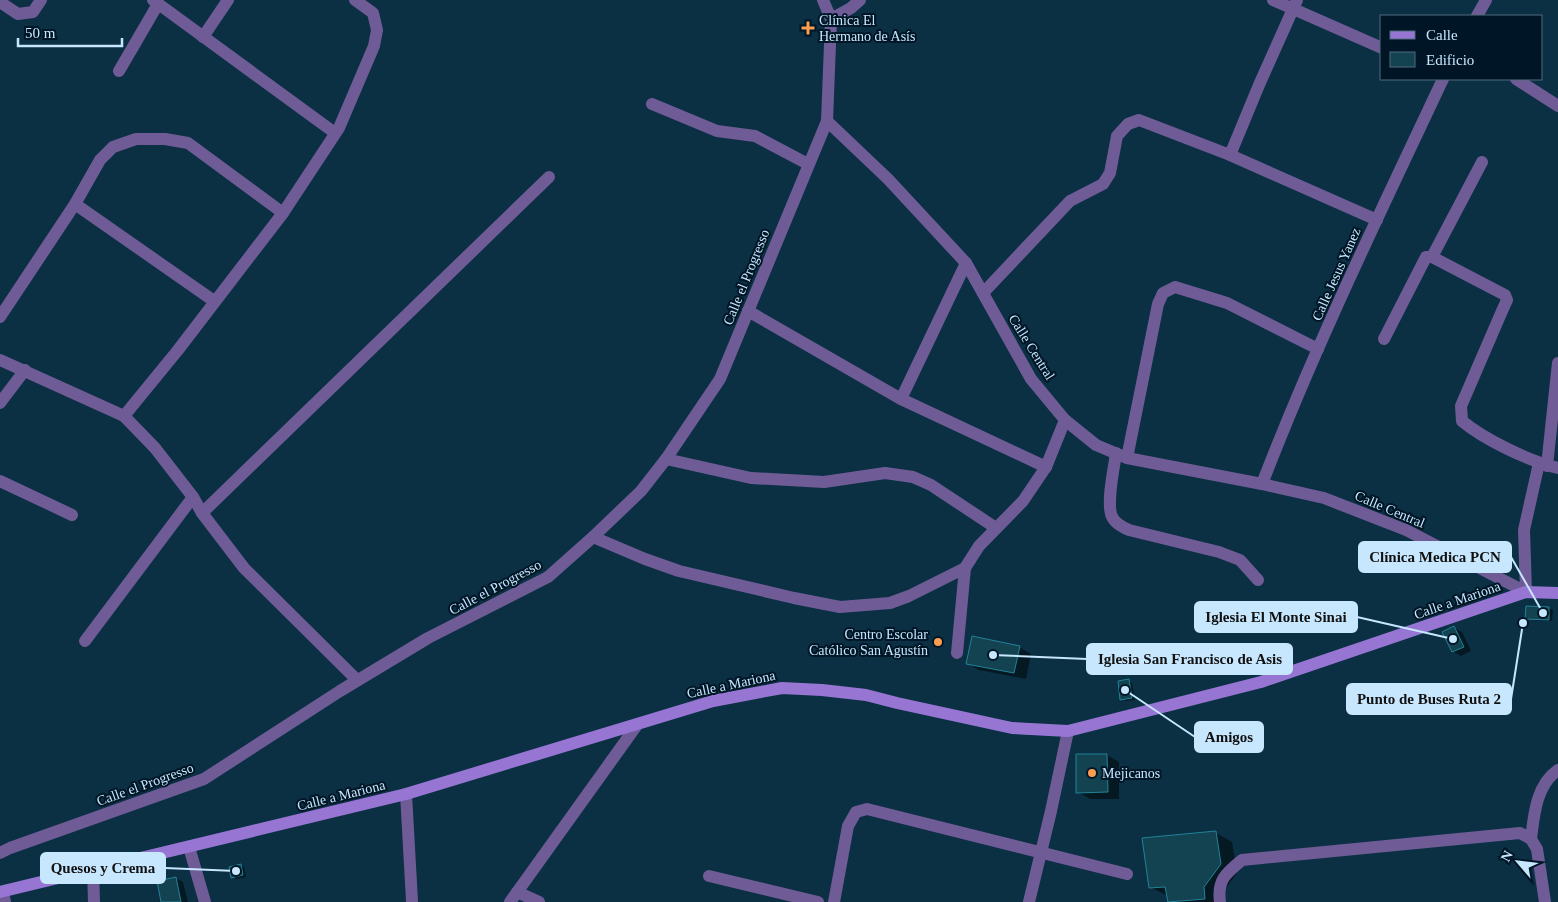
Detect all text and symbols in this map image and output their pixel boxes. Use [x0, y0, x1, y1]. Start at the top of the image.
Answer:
place label: Clínica El Hermano de Asís [819, 13, 915, 44]
scale bar [18, 15, 121, 47]
legend [1380, 15, 1543, 80]
marker: Clínica El Hermano de Asís [801, 21, 815, 35]
text: 50 m [25, 25, 56, 41]
text: Calle [1426, 27, 1458, 43]
text: Edificio [1426, 52, 1474, 68]
street label: Calle Jesus Yanez [1309, 226, 1364, 323]
street label: Calle el Progresso [720, 227, 772, 327]
street label: Calle Central [1006, 312, 1058, 383]
street label: Calle Central [1353, 488, 1427, 531]
callout: Clínica Medica PCN [1359, 542, 1511, 572]
text: Clínica Medica PCN [1369, 549, 1501, 565]
street label: Calle el Progresso [447, 557, 544, 618]
street label: Calle a Mariona [1412, 578, 1503, 622]
callout: Iglesia El Monte Sinai [1195, 602, 1357, 632]
text: Iglesia El Monte Sinai [1205, 609, 1347, 625]
place label: Centro Escolar Católico San Agustín [809, 627, 928, 658]
marker: Centro Escolar Católico San Agustín [932, 636, 944, 648]
callout: Iglesia San Francisco de Asis [1087, 644, 1292, 674]
text: Iglesia San Francisco de Asis [1098, 651, 1282, 667]
street label: Calle a Mariona [685, 668, 778, 701]
callout: Punto de Buses Ruta 2 [1347, 684, 1511, 714]
text: Punto de Buses Ruta 2 [1357, 691, 1501, 707]
callout: Amigos [1195, 722, 1263, 752]
text: Amigos [1205, 729, 1253, 745]
street label: Calle el Progresso [95, 760, 196, 809]
place label: Mejicanos [1102, 766, 1160, 781]
marker: Mejicanos [1086, 767, 1098, 779]
street label: Calle a Mariona [296, 777, 387, 814]
north arrow [1493, 837, 1543, 887]
text: N [1498, 848, 1516, 864]
callout: Quesos y Crema [41, 853, 165, 883]
text: Quesos y Crema [51, 860, 156, 876]

